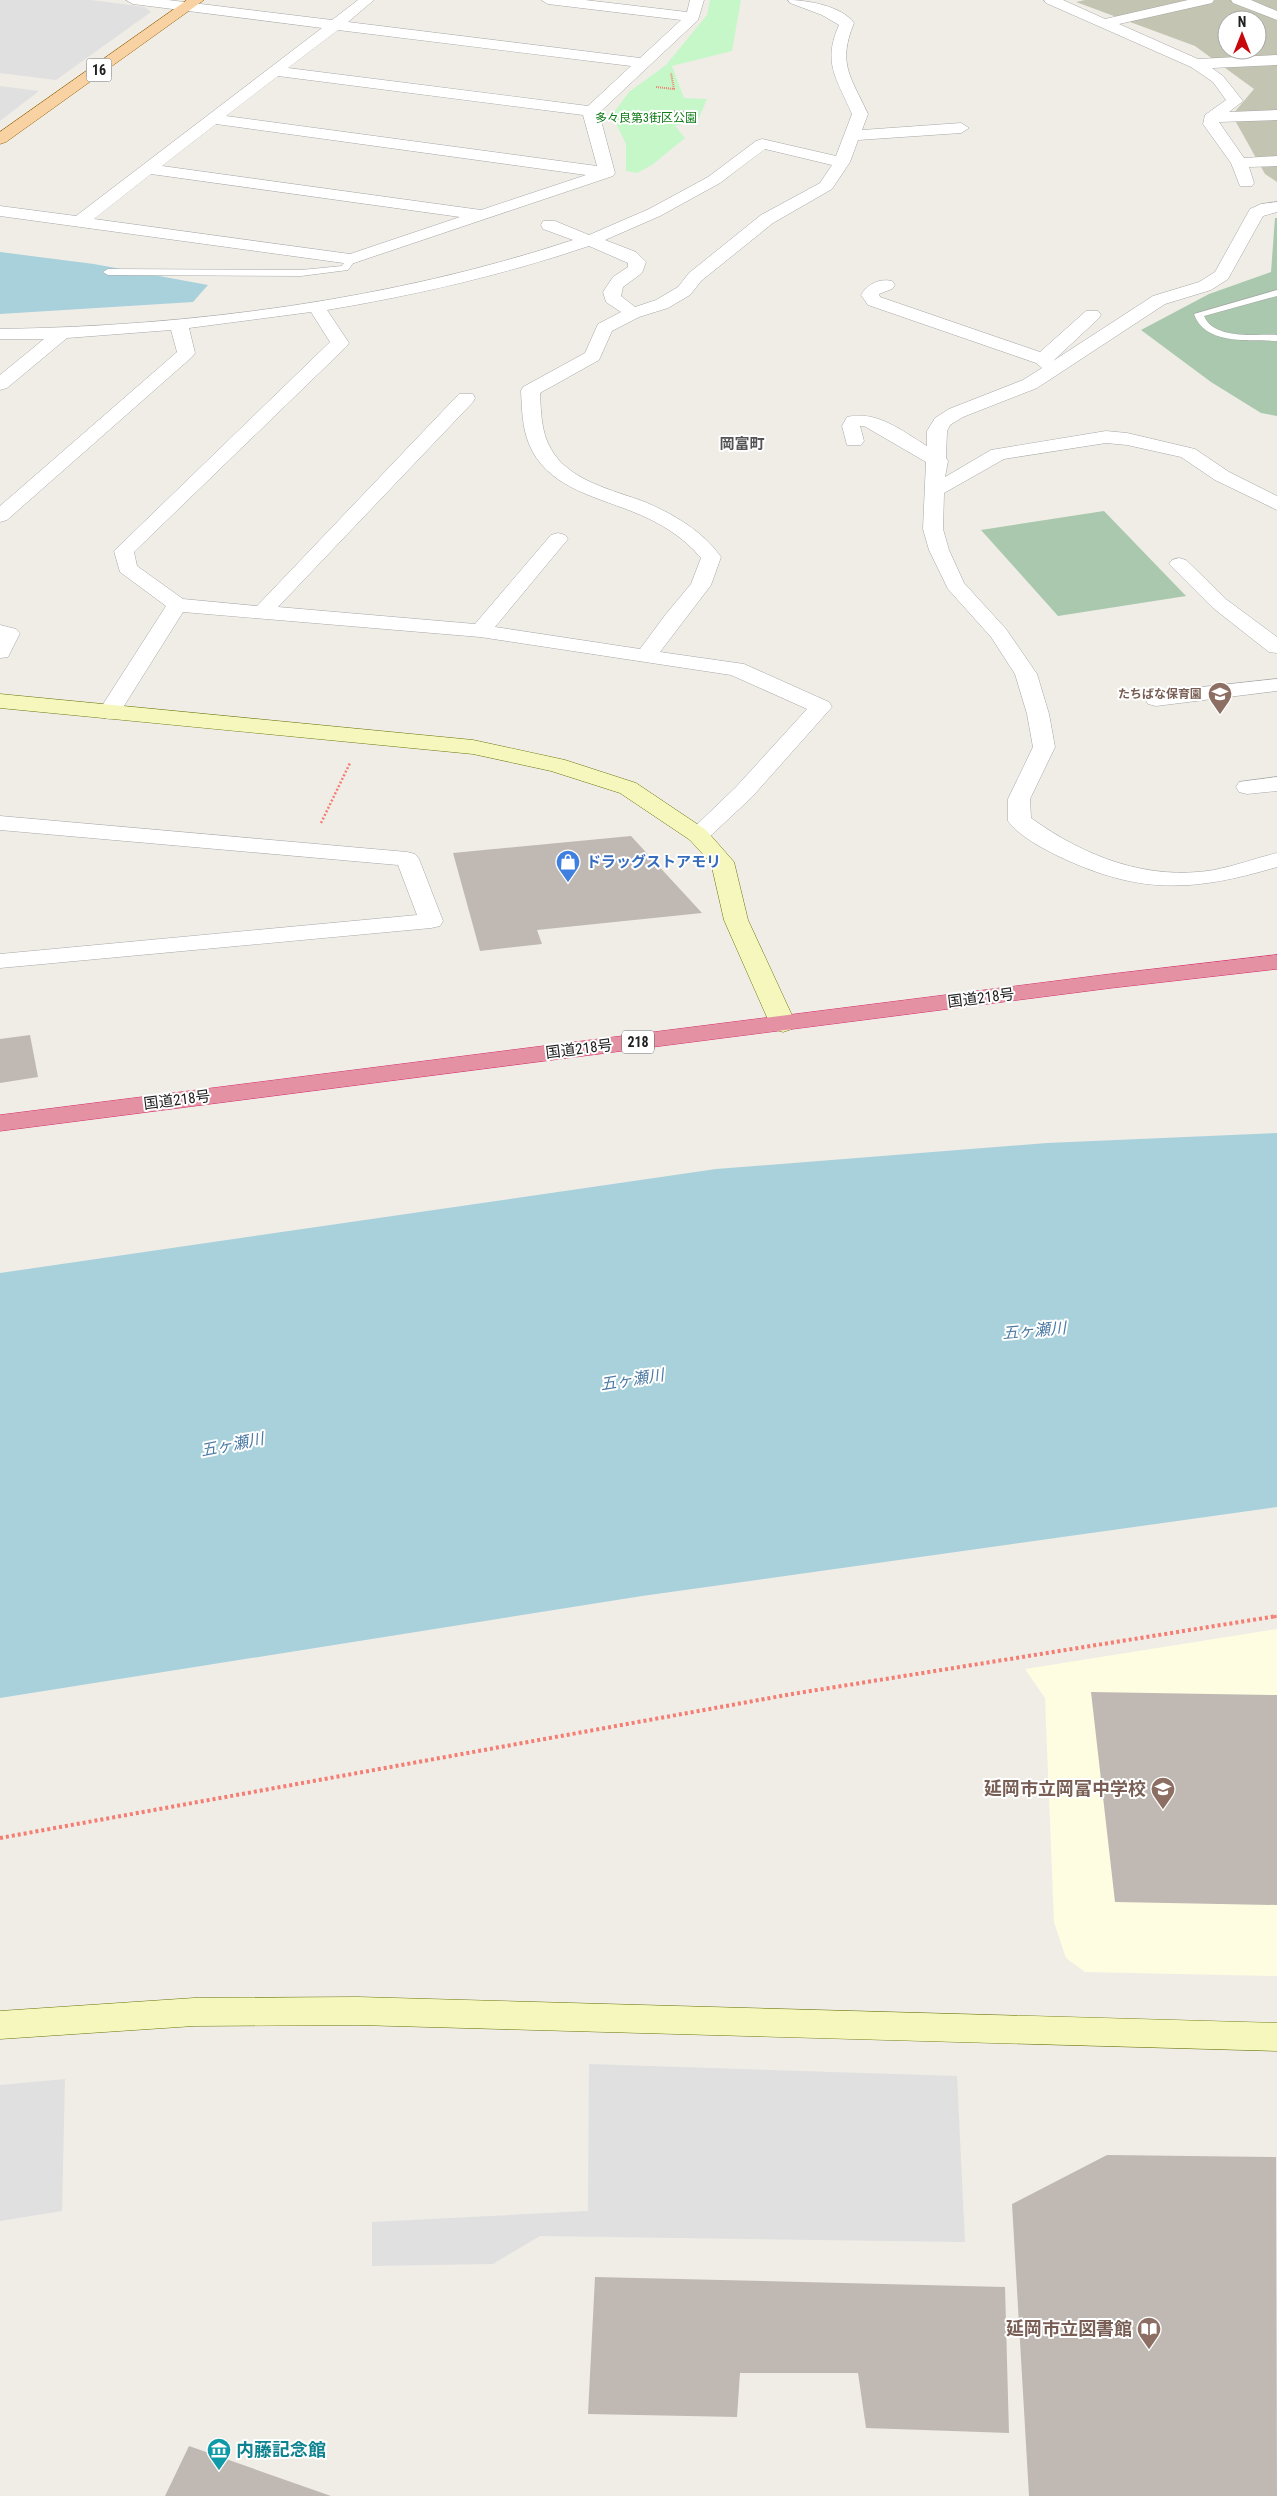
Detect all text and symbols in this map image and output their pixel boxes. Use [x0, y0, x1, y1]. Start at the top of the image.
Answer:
north arrow [1217, 10, 1267, 60]
text: N [1238, 14, 1246, 30]
road number: 16 [86, 58, 112, 82]
park label: 多々良第3街区公園 [595, 111, 697, 125]
district label: 岡富町 [719, 435, 765, 453]
school or university icon: たちばな保育園 [1207, 681, 1233, 715]
place label: たちばな保育園 [1118, 687, 1202, 701]
shop icon: ドラッグストアモリ [555, 849, 581, 883]
place label: ドラッグストアモリ [586, 853, 721, 871]
street label: 国道218号 [947, 985, 1015, 1011]
road number: 218 [622, 1030, 654, 1054]
street label: 国道218号 [545, 1036, 613, 1062]
street label: 国道218号 [143, 1087, 211, 1113]
water label: 五ヶ瀬川 [1001, 1318, 1069, 1343]
water label: 五ヶ瀬川 [599, 1365, 667, 1394]
water label: 五ヶ瀬川 [199, 1429, 267, 1460]
school or university icon: 延岡市立岡富中学校 [1150, 1776, 1176, 1810]
place label: 延岡市立岡富中学校 [984, 1778, 1146, 1799]
library icon: 延岡市立図書館 [1136, 2316, 1162, 2350]
place label: 延岡市立図書館 [1006, 2318, 1132, 2339]
museum icon: 内藤記念館 [206, 2437, 232, 2471]
place label: 内藤記念館 [236, 2439, 326, 2460]

